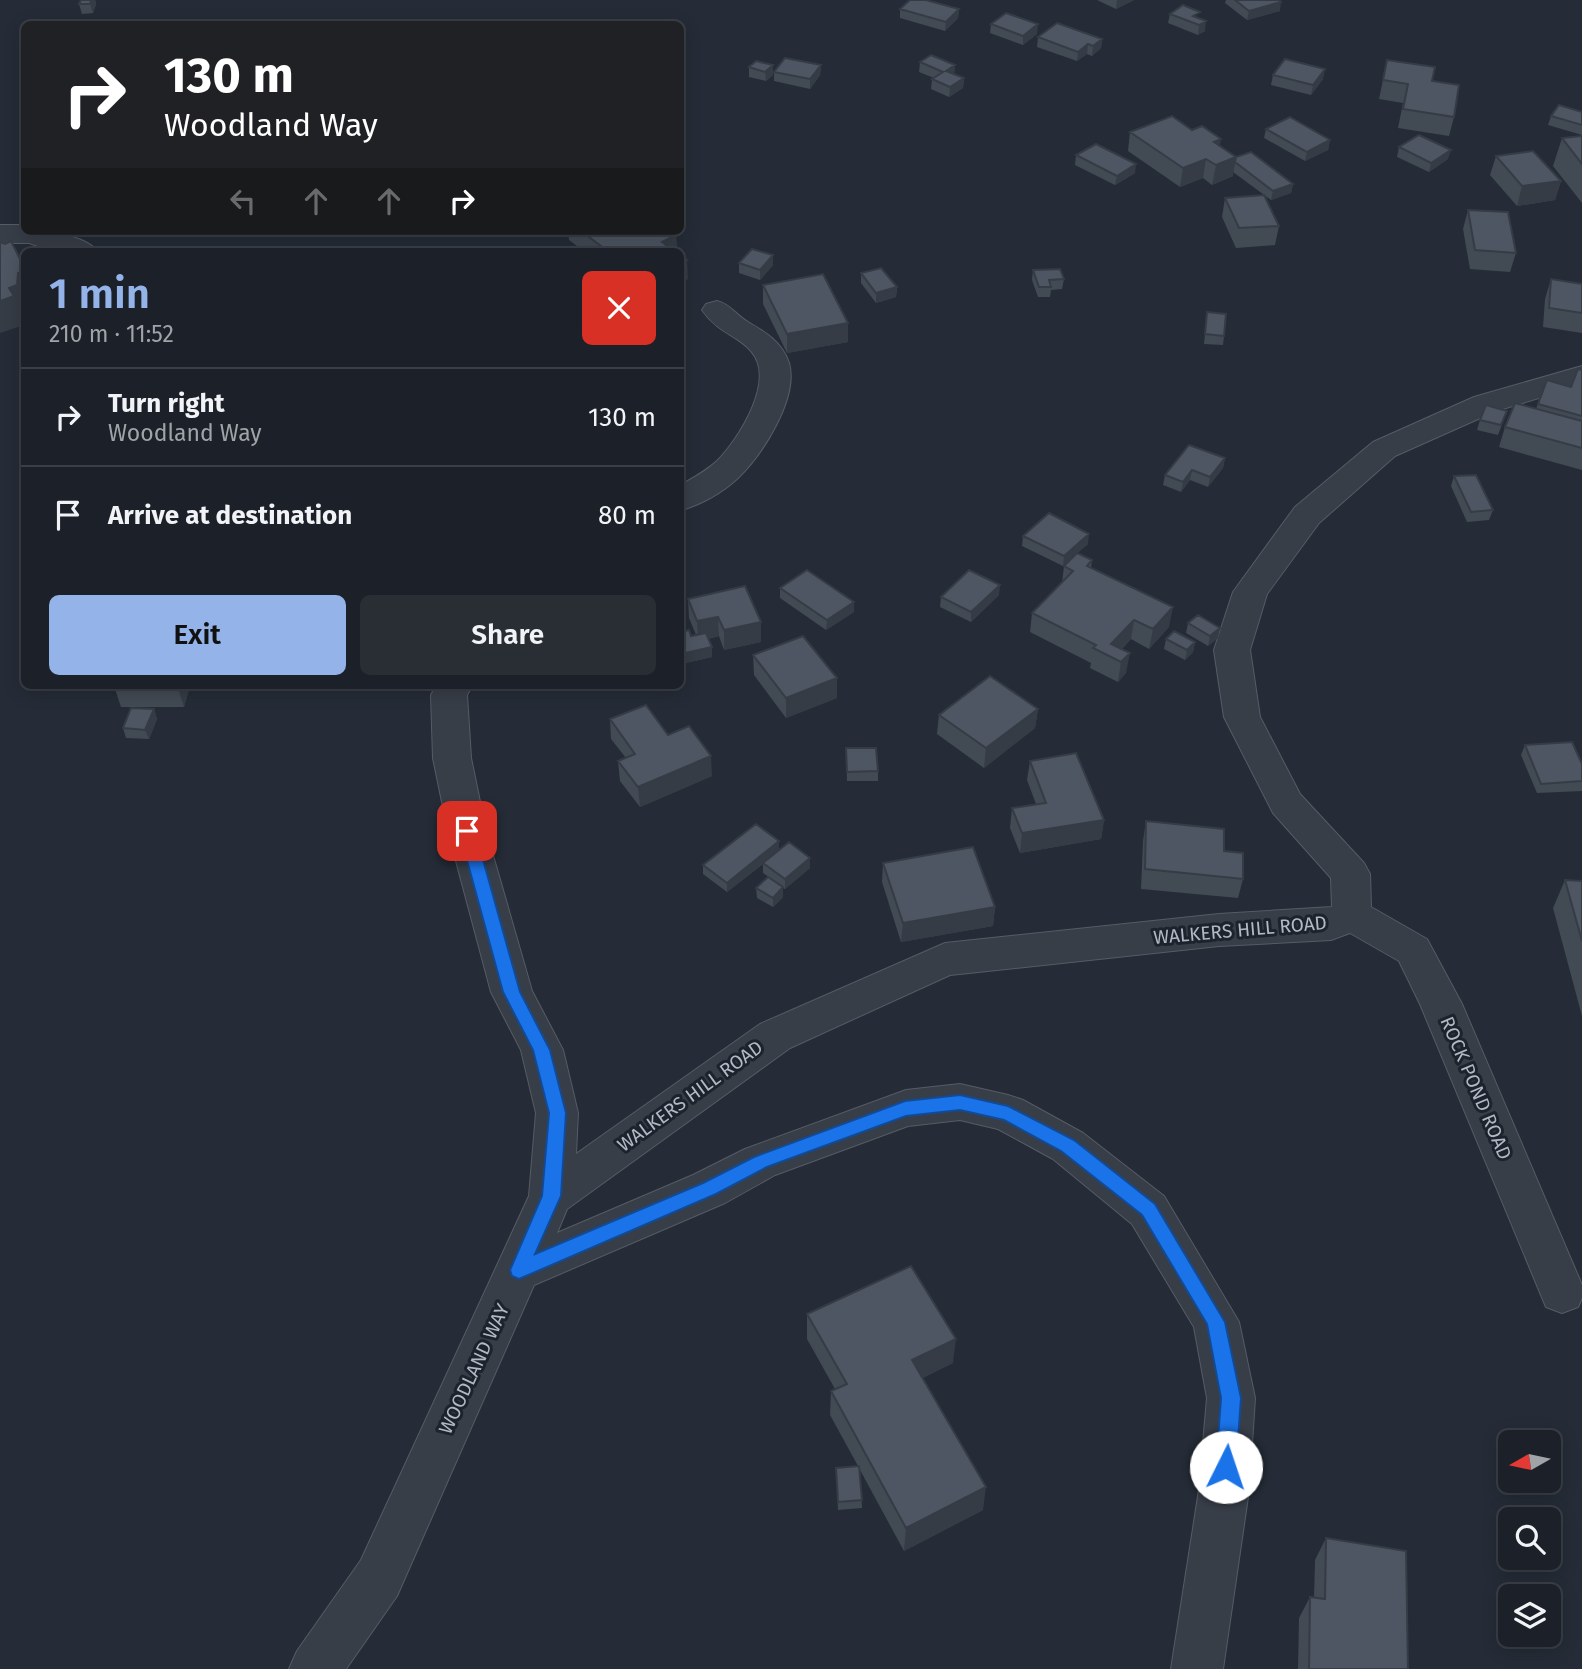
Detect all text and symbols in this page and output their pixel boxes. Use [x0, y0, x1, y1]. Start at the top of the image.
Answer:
text: 130 m [164, 46, 294, 105]
icon: right [49, 49, 140, 140]
text: Woodland Way [164, 106, 378, 144]
icon: left [224, 182, 262, 220]
icon: ahead [297, 182, 335, 220]
icon: ahead [370, 182, 408, 220]
icon: right [443, 182, 481, 220]
text: 1 min [49, 269, 150, 319]
button: close [582, 271, 656, 345]
text: 210 m · 11:52 [49, 320, 174, 348]
text: Turn right [108, 388, 225, 419]
icon: right [49, 398, 87, 436]
text: 130 m [588, 402, 656, 433]
text: Woodland Way [108, 419, 262, 447]
icon: arrive [49, 496, 87, 534]
text: Arrive at destination [108, 500, 352, 531]
text: 80 m [598, 500, 656, 531]
button: Exit [49, 595, 346, 675]
button: Share [360, 595, 656, 675]
pin [437, 801, 497, 861]
icon: arrive [448, 812, 486, 850]
street label: WALKERS HILL ROAD [1152, 911, 1328, 949]
street label: ROCK POND ROAD [1435, 1013, 1517, 1163]
street label: WALKERS HILL ROAD [613, 1036, 767, 1156]
street label: WOODLAND WAY [434, 1300, 514, 1438]
position arrow [1189, 1430, 1263, 1504]
north arrow [1498, 1430, 1561, 1493]
map controls [1498, 1430, 1561, 1647]
button: search [1498, 1507, 1561, 1570]
button: layers [1498, 1584, 1561, 1647]

